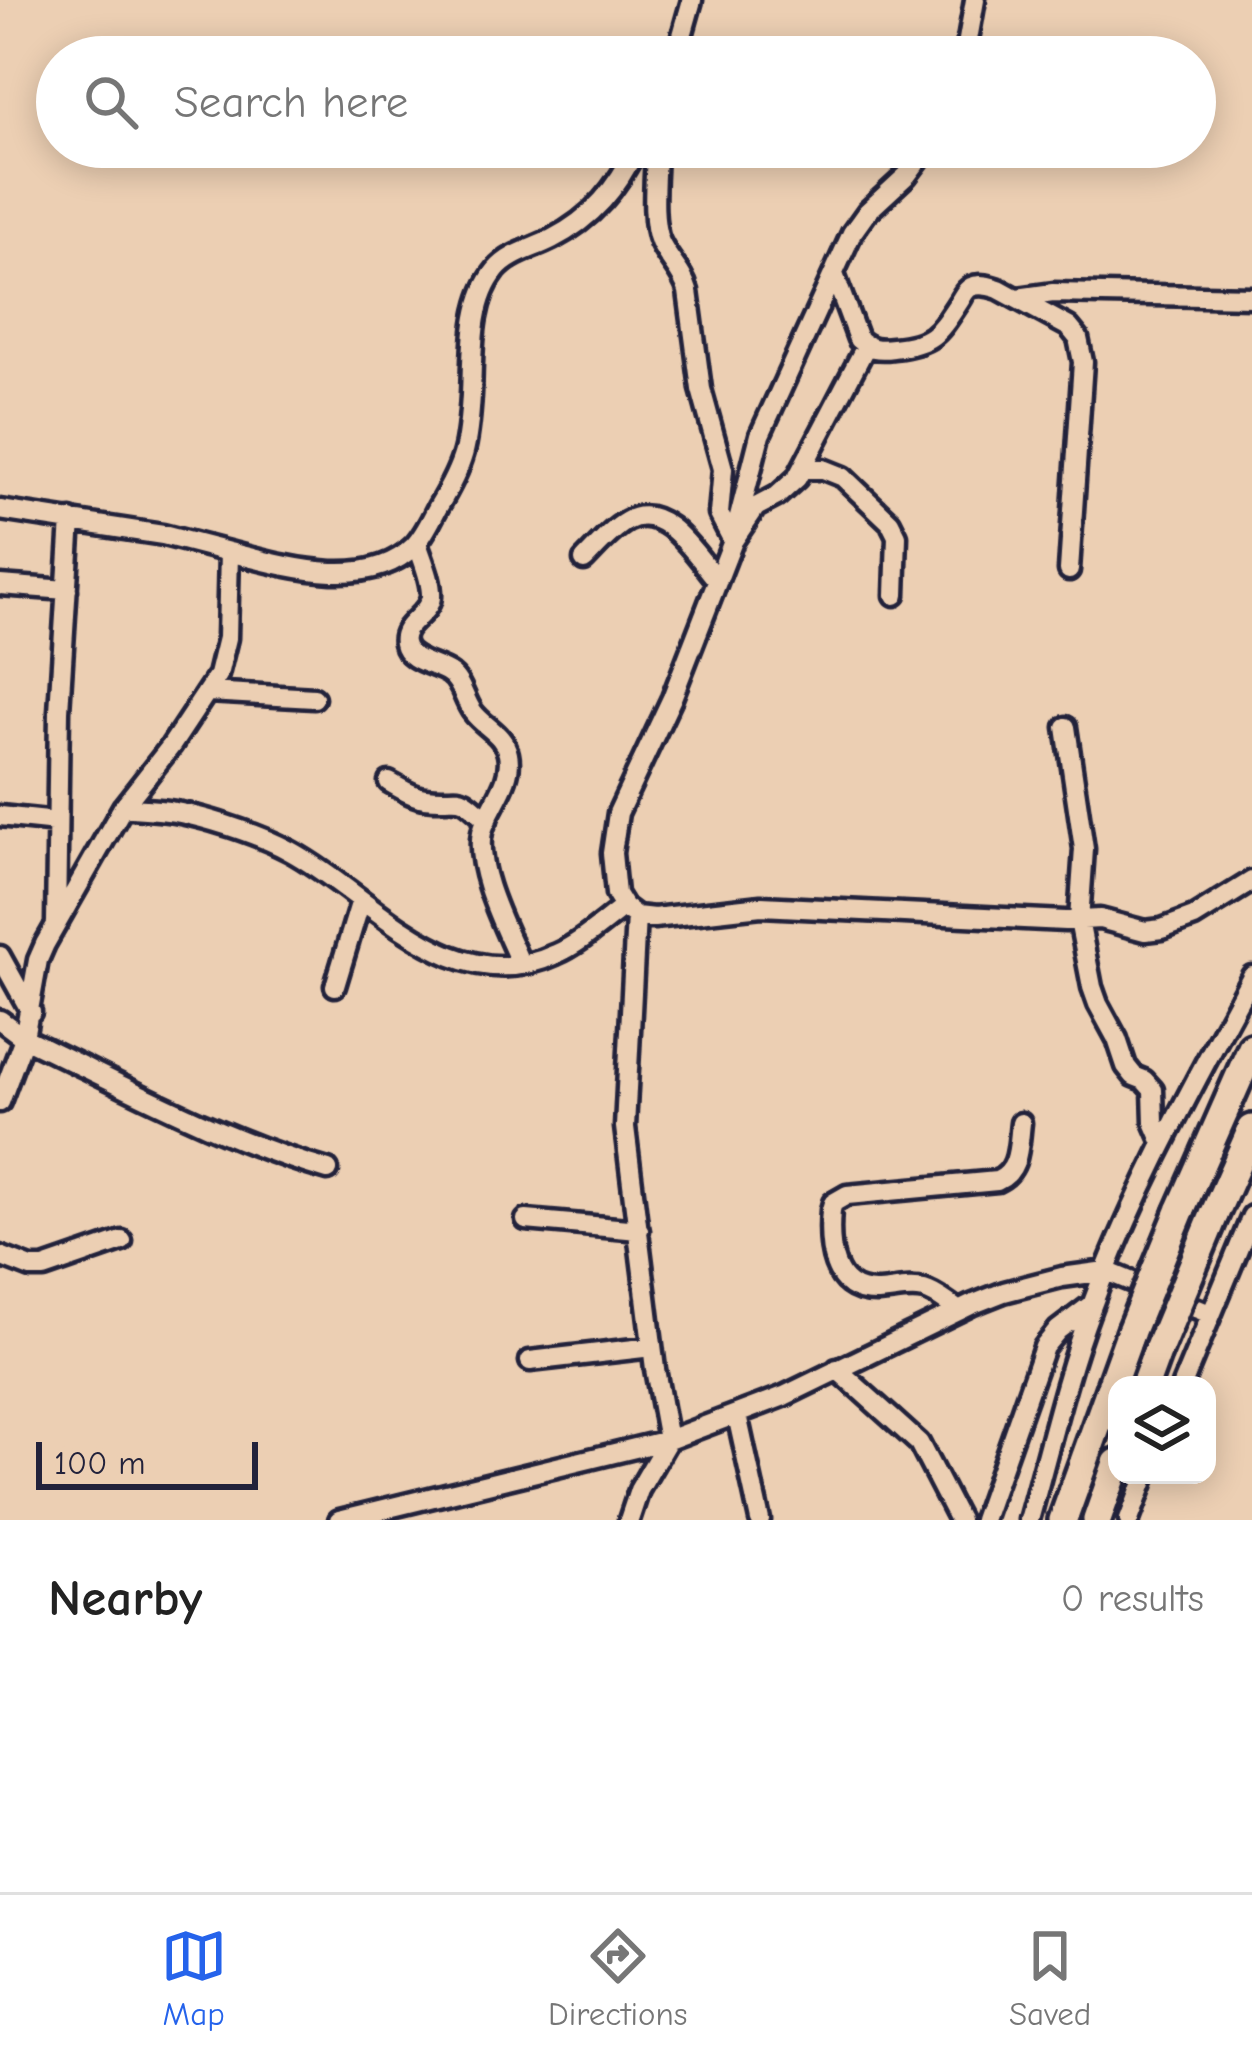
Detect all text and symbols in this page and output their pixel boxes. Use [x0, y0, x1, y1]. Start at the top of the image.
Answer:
search box [36, 36, 1216, 168]
icon: search [78, 69, 144, 135]
text: Search here [174, 76, 408, 128]
map controls [1108, 1376, 1216, 1484]
button: layers [1108, 1376, 1216, 1484]
scale bar [36, 1436, 258, 1489]
text: 100 m [54, 1444, 146, 1482]
text: Nearby [48, 1569, 202, 1628]
text: 0 results [1061, 1576, 1204, 1621]
tab: Map [161, 1923, 227, 2033]
tab: Directions [548, 1923, 688, 2033]
tab: Saved [1009, 1923, 1091, 2033]

